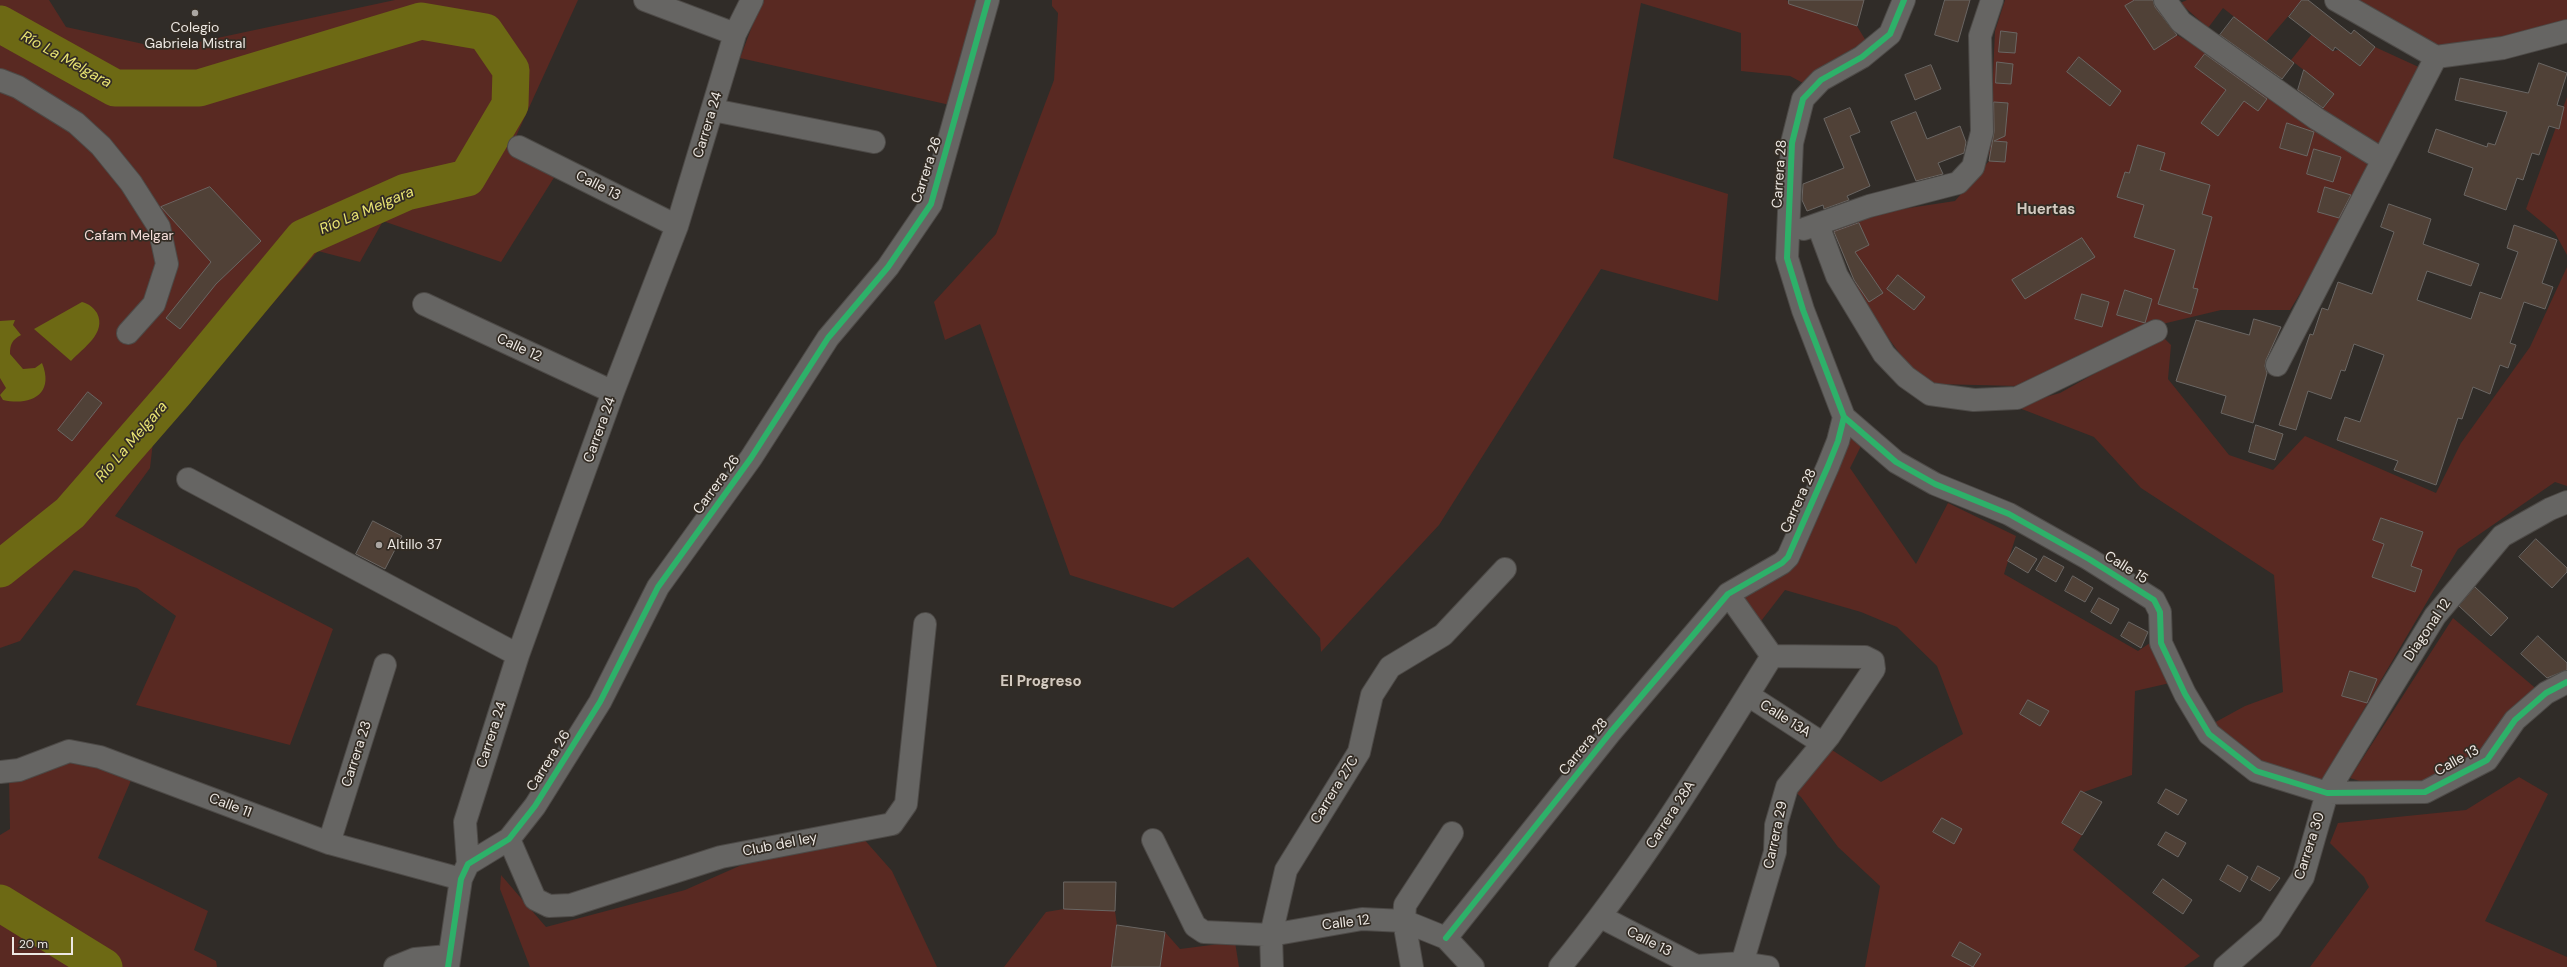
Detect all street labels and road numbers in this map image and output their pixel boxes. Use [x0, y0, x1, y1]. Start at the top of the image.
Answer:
street label: Carrera 24 [690, 90, 726, 160]
street label: Carrera 26 [908, 135, 946, 205]
street label: Carrera 28 [1769, 139, 1791, 209]
street label: Calle 13 [573, 168, 623, 204]
street label: Calle 12 [494, 330, 544, 366]
street label: Carrera 24 [580, 395, 620, 465]
street label: Carrera 26 [690, 452, 744, 518]
street label: Carrera 28 [1777, 466, 1821, 536]
street label: Calle 15 [2101, 548, 2151, 588]
street label: Diagonal 12 [2401, 596, 2455, 664]
street label: Calle 13A [1756, 697, 1814, 741]
street label: Carrera 24 [473, 700, 511, 770]
street label: Carrera 28 [1556, 715, 1612, 779]
street label: Carrera 23 [338, 719, 376, 789]
street label: Carrera 26 [524, 727, 574, 795]
street label: Calle 13 [2432, 742, 2482, 780]
street label: Carrera 27C [1307, 753, 1363, 827]
street label: Carrera 28A [1643, 778, 1699, 852]
street label: Calle 11 [206, 790, 254, 822]
street label: Carrera 29 [1761, 800, 1791, 870]
street label: Carrera 30 [2291, 810, 2329, 882]
street label: Club del ley [741, 830, 819, 860]
street label: Calle 12 [1321, 912, 1371, 934]
street label: Calle 13 [1624, 924, 1674, 960]

